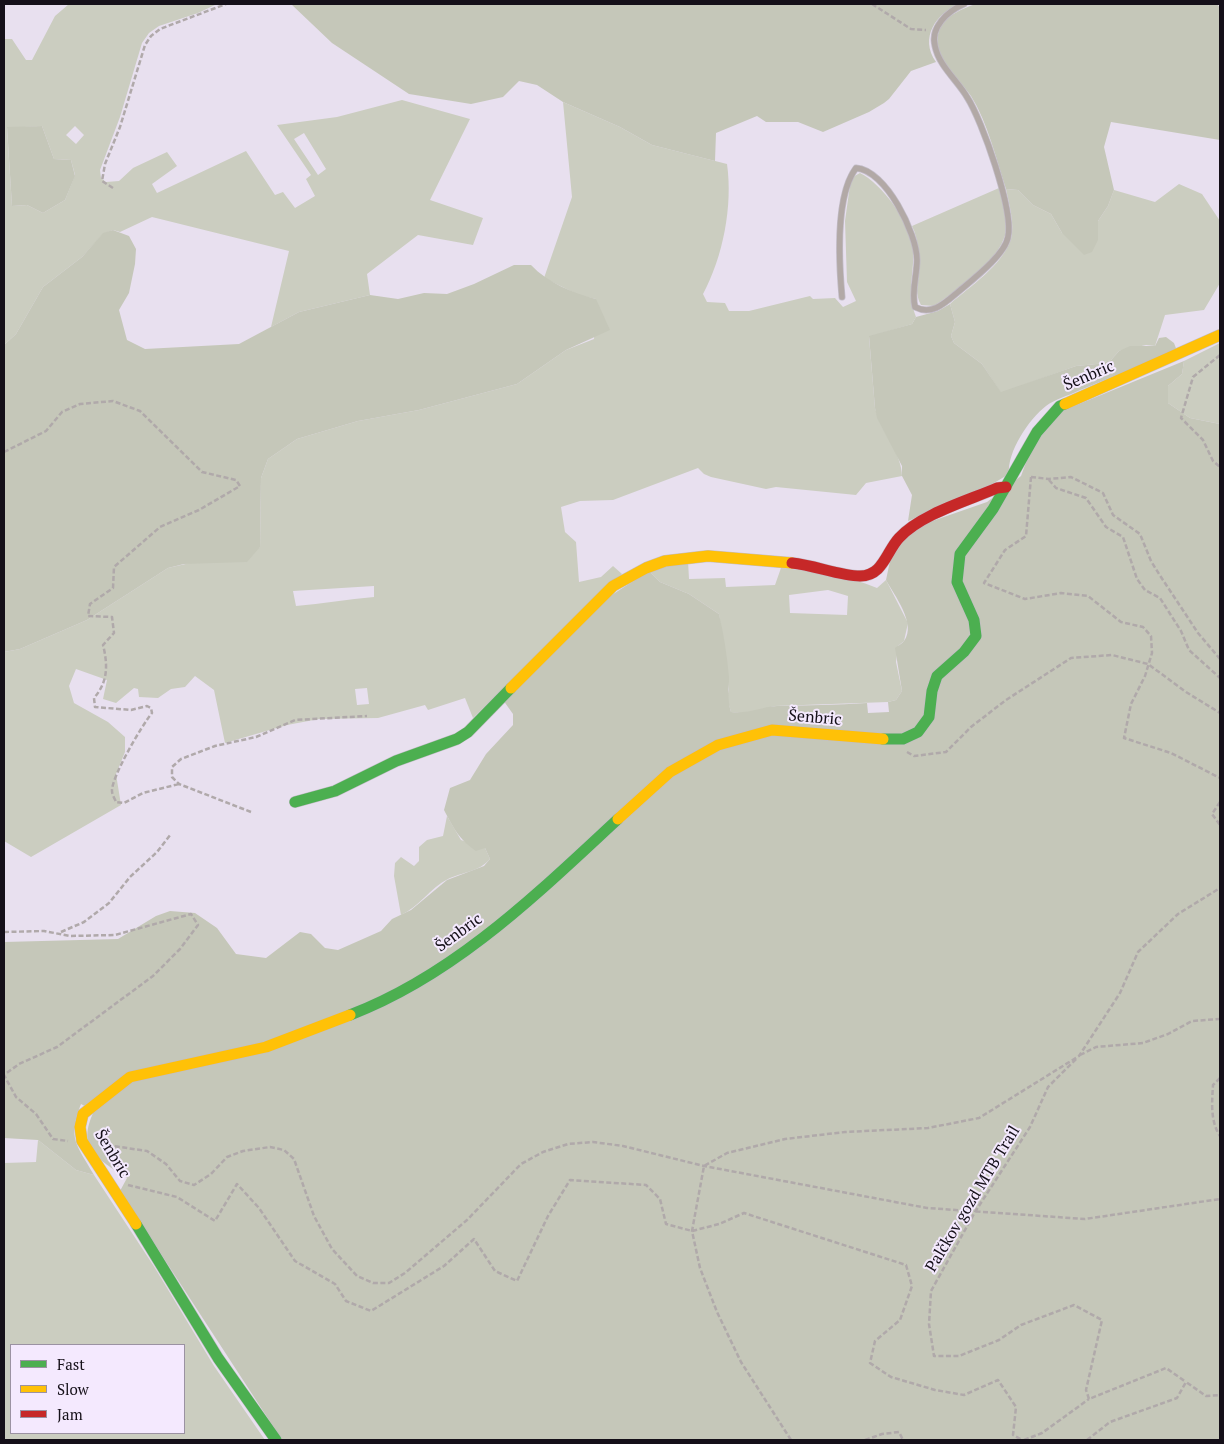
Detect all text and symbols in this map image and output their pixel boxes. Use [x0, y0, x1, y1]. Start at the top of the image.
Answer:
street label: Šenbric [1061, 357, 1117, 395]
street label: Šenbric [788, 706, 842, 730]
street label: Šenbric [432, 910, 486, 956]
street label: Palčkov gozd MTB Trail [922, 1123, 1024, 1275]
street label: Šenbric [90, 1126, 134, 1182]
legend [10, 1344, 185, 1434]
text: Fast [57, 1354, 85, 1374]
text: Slow [57, 1379, 89, 1399]
text: Jam [57, 1404, 83, 1424]

